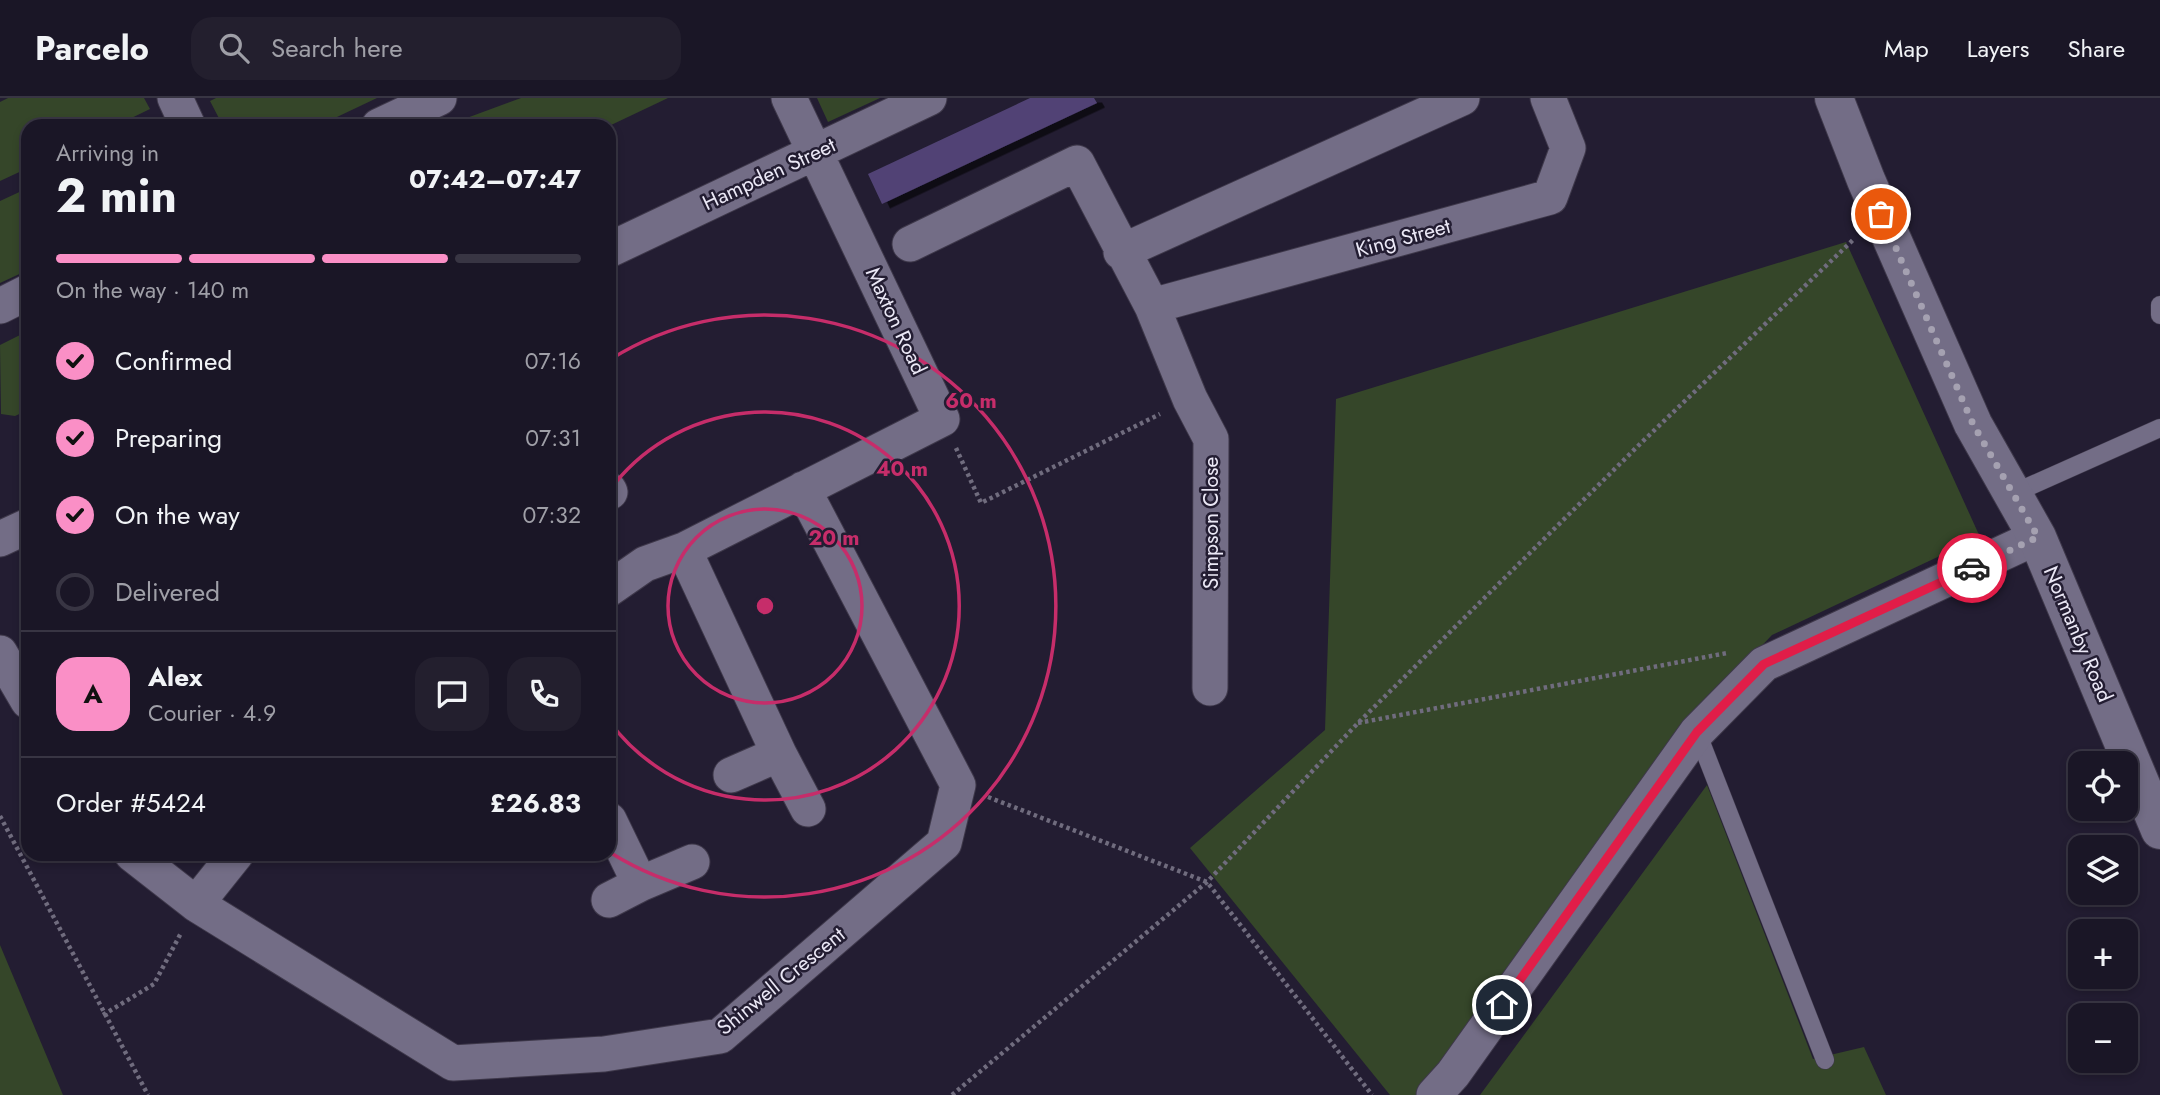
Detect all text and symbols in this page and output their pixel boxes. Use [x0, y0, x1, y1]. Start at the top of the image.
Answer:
search box [191, 17, 681, 80]
text: Parcelo [35, 25, 149, 72]
icon: search [215, 29, 253, 67]
text: Search here [271, 29, 403, 67]
text: Map [1884, 31, 1929, 66]
text: Layers [1967, 31, 2029, 66]
text: Share [2067, 31, 2125, 66]
street label: Hampden Street [698, 130, 840, 218]
text: Arriving in [56, 136, 159, 170]
text: 07:42–07:47 [409, 160, 581, 198]
text: 2 min [56, 163, 177, 229]
pin [1851, 184, 1911, 244]
icon: bag [1862, 195, 1900, 233]
street label: King Street [1352, 211, 1454, 265]
street label: Maxton Road [858, 263, 934, 379]
text: On the way · 140 m [56, 273, 249, 307]
icon: check [56, 342, 94, 380]
text: Confirmed [115, 342, 232, 380]
text: 07:16 [525, 344, 581, 378]
text: 60 m [945, 386, 997, 416]
icon: check [56, 419, 94, 457]
text: Preparing [115, 419, 222, 457]
text: 07:31 [525, 421, 581, 455]
text: 40 m [876, 454, 928, 484]
street label: Simpson Close [1196, 457, 1226, 589]
icon: check [56, 496, 94, 534]
text: On the way [115, 496, 240, 534]
text: 07:32 [523, 498, 581, 532]
text: 20 m [808, 523, 860, 553]
courier [1937, 533, 2007, 603]
icon: car [1953, 549, 1991, 587]
street label: Normanby Road [2036, 561, 2120, 707]
text: Delivered [115, 573, 220, 611]
centre of rings [753, 594, 777, 618]
button: chat [415, 657, 489, 731]
button: phone [507, 657, 581, 731]
text: Alex [148, 658, 202, 696]
text: A [83, 675, 103, 713]
text: Courier · 4.9 [148, 696, 276, 730]
map controls [2068, 751, 2138, 1073]
button: locate [2068, 751, 2138, 821]
text: Order #5424 [56, 784, 206, 822]
text: £26.83 [490, 784, 581, 822]
button: layers [2068, 835, 2138, 905]
button: + [2068, 919, 2138, 989]
street label: Shinwell Crescent [711, 920, 851, 1042]
pin [1472, 975, 1532, 1035]
icon: home [1483, 986, 1521, 1024]
button: − [2068, 1003, 2138, 1073]

